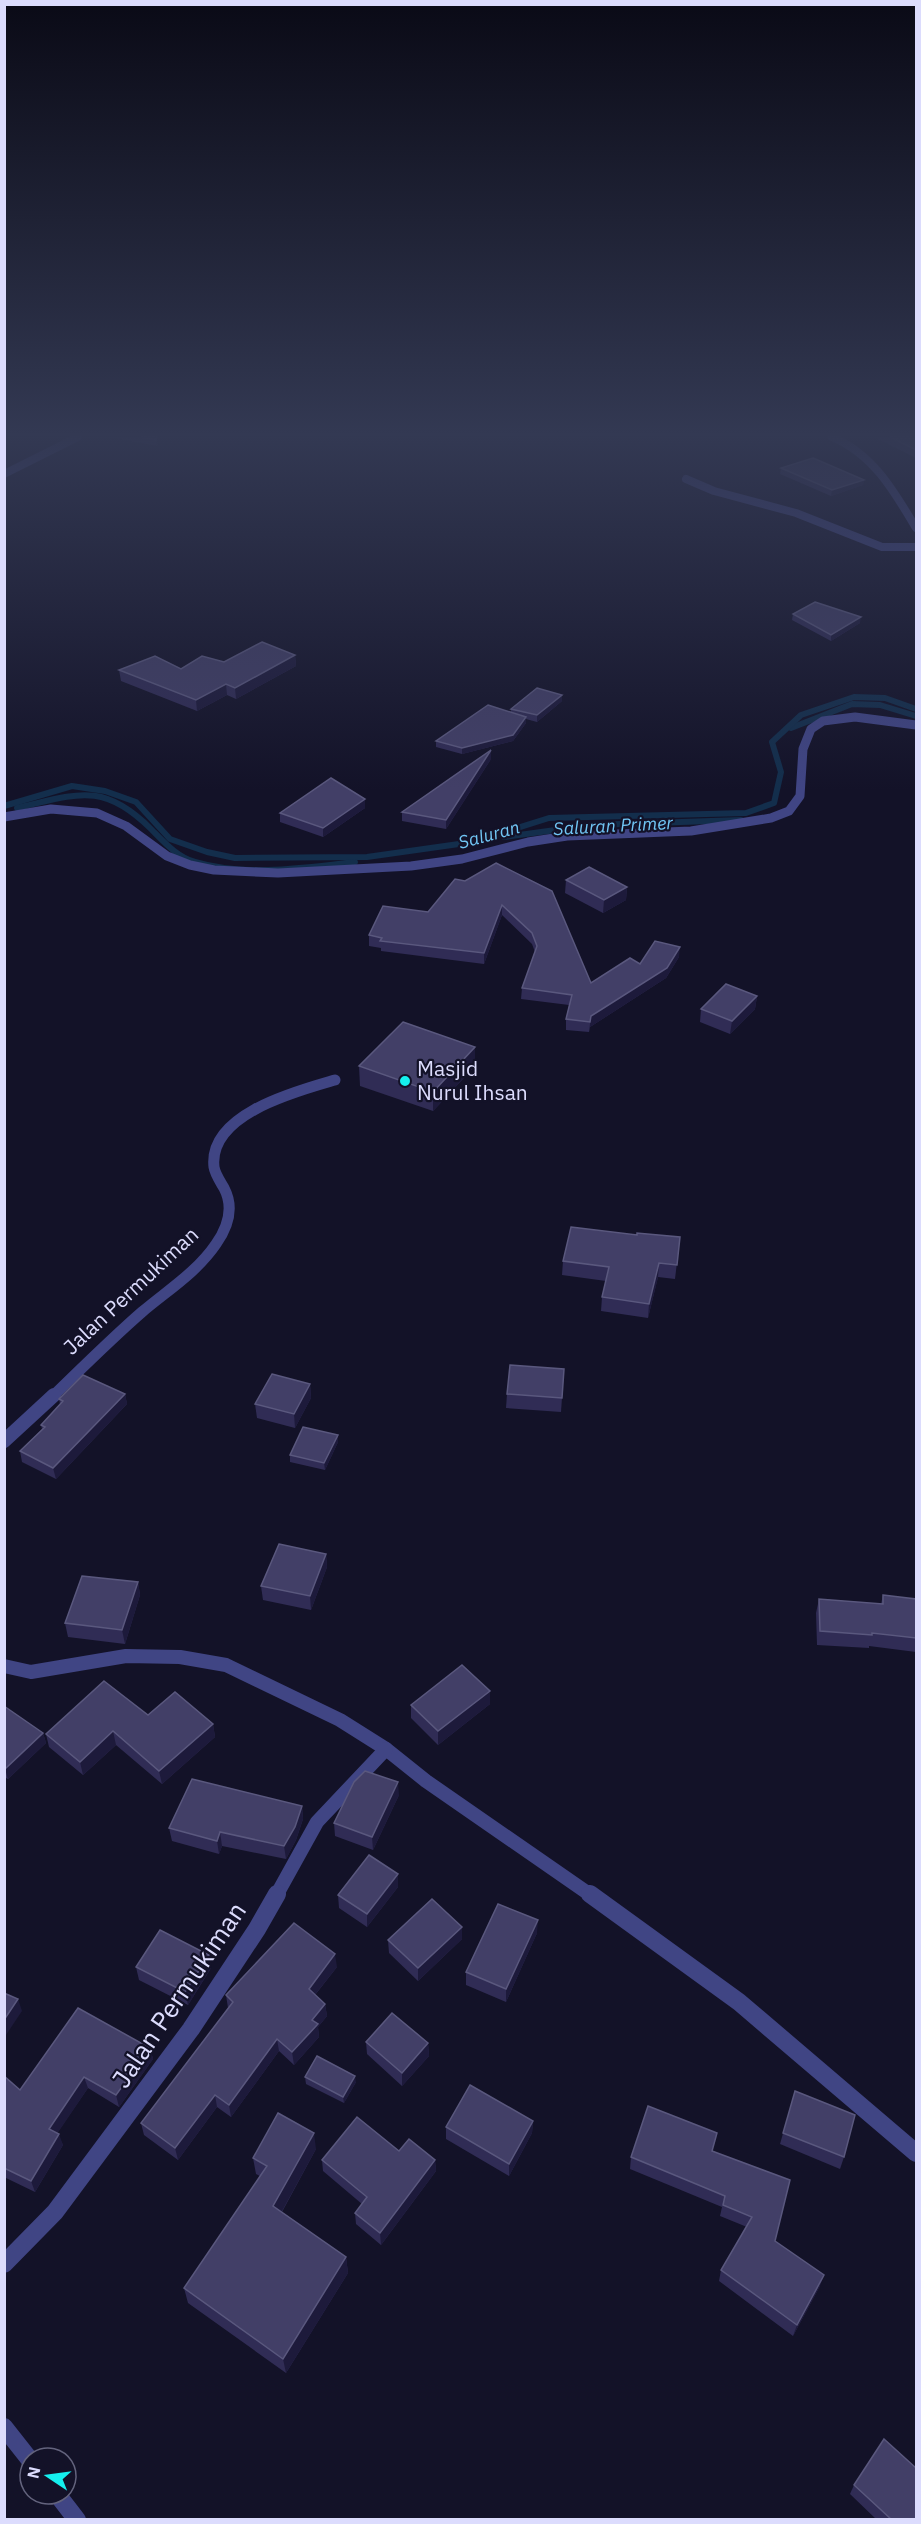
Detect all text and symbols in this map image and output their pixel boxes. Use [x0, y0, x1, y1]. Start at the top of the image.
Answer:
water label: Saluran Primer [553, 811, 674, 840]
water label: Saluran [456, 815, 522, 854]
place label: Masjid Nurul Ihsan [417, 1054, 528, 1106]
marker: Masjid Nurul Ihsan [398, 1074, 412, 1088]
street label: Jalan Permukiman [57, 1220, 204, 1360]
street label: Jalan Permukiman [103, 1895, 253, 2094]
north arrow [18, 2446, 78, 2506]
text: N [22, 2465, 44, 2481]

